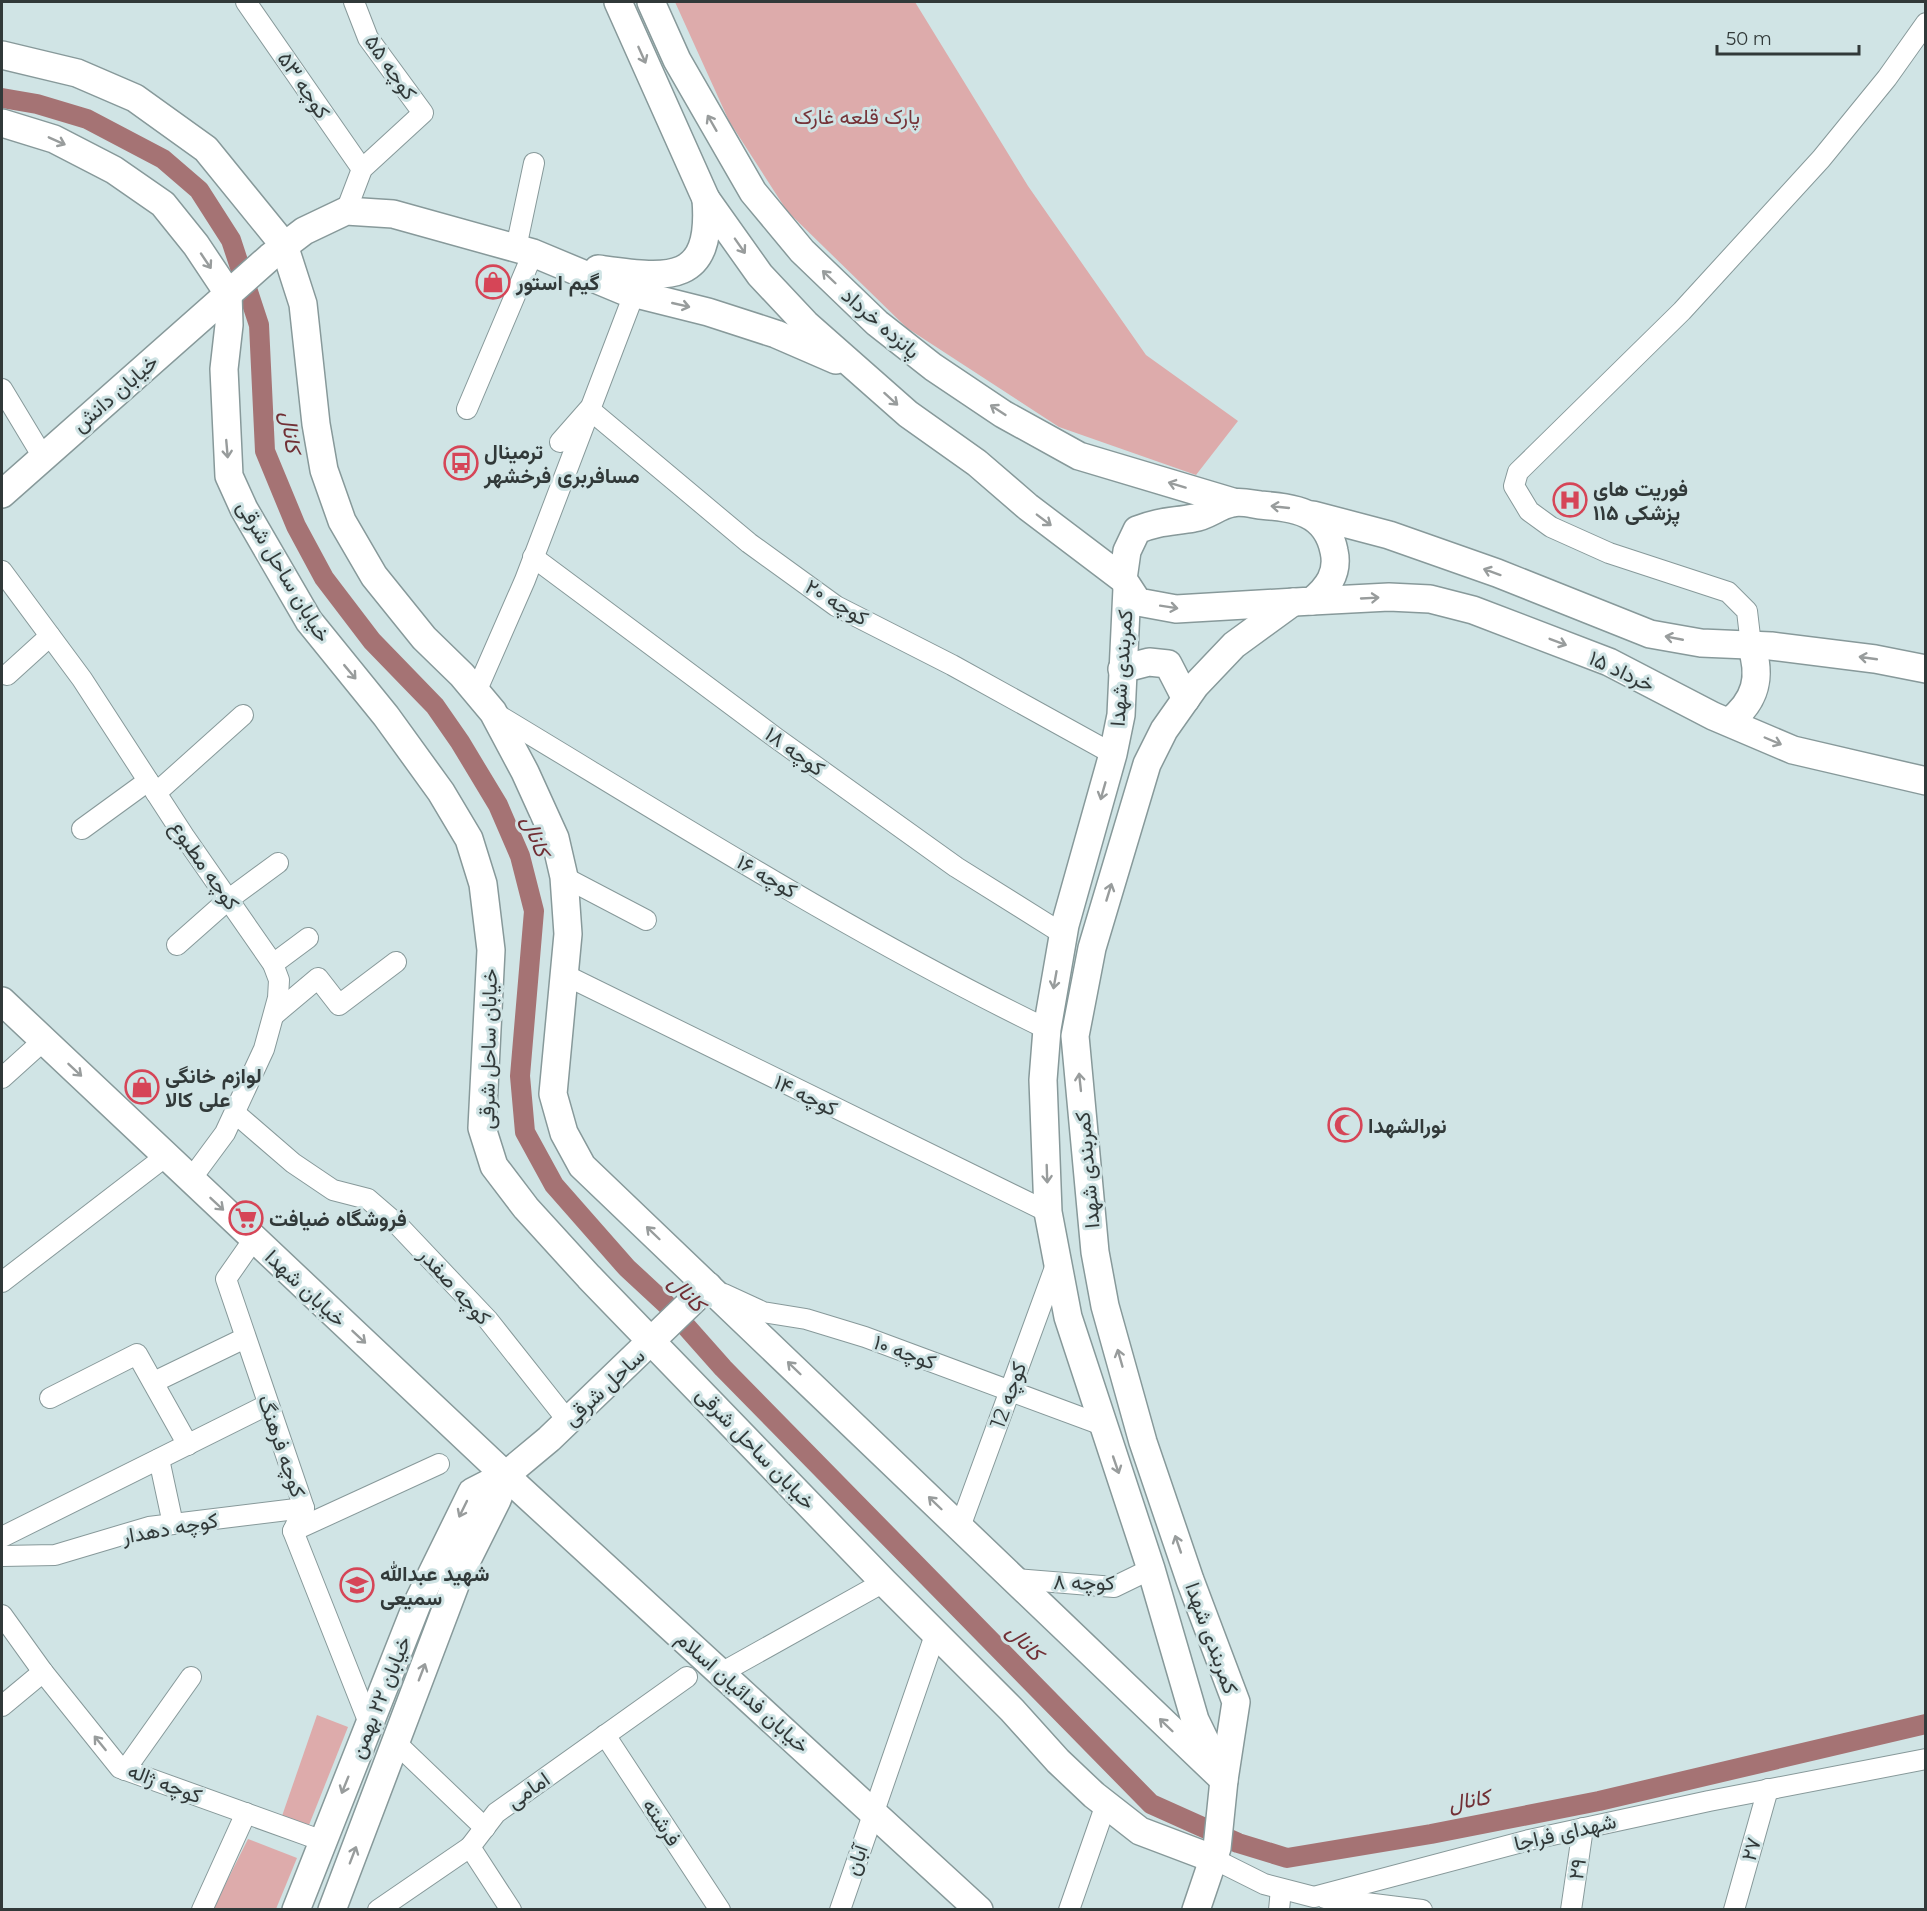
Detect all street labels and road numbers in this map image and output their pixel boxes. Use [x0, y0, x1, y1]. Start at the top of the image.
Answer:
street label: کوچه ۵۵ [358, 30, 422, 106]
street label: کوچه ۵۳ [271, 47, 335, 124]
street label: پانزده خرداد [836, 282, 925, 365]
street label: خیابان دانش [67, 349, 163, 437]
street label: خیابان ساحل شرقی [231, 496, 336, 647]
street label: کوچه ۲۰ [800, 574, 873, 632]
street label: کمربندی شهدا [1104, 609, 1139, 727]
street label: ۱۵ خرداد [1585, 645, 1659, 698]
street label: کوچه ۱۸ [759, 721, 830, 783]
street label: کوچه مطبوع [163, 815, 245, 916]
street label: کوچه ۱۶ [731, 849, 802, 905]
street label: خیابان ساحل شرقی [474, 968, 503, 1130]
street label: کوچه ۱۴ [769, 1069, 842, 1123]
street label: کمربندی شهدا [1069, 1111, 1106, 1229]
street label: کوچه صفدر [412, 1241, 496, 1331]
street label: خیابان شهدا [260, 1244, 352, 1333]
street label: کوچه ۱۰ [870, 1329, 939, 1377]
street label: ساحل شرقی [558, 1343, 651, 1432]
street label: کوچه 12 [985, 1358, 1033, 1432]
street label: خیابان ساحل شرقی [690, 1381, 821, 1515]
street label: کوچه فرهنگ [251, 1392, 311, 1501]
street label: کوچه دهدار [119, 1507, 220, 1551]
street label: کوچه ۸ [1053, 1569, 1115, 1597]
street label: کمربندی شهدا [1179, 1579, 1244, 1697]
street label: خیابان فدائیان اسلام [670, 1626, 815, 1760]
street label: خیابان ۲۲ بهمن [344, 1632, 417, 1762]
street label: کوچه ژاله [124, 1757, 206, 1810]
street label: امامی [502, 1766, 554, 1814]
street label: فرشته [637, 1794, 687, 1851]
street label: شهدای فراجا [1511, 1808, 1619, 1857]
street label: ۲۷ [1736, 1834, 1766, 1864]
street label: آبان [839, 1839, 874, 1879]
street label: ۲۹ [1563, 1857, 1591, 1881]

